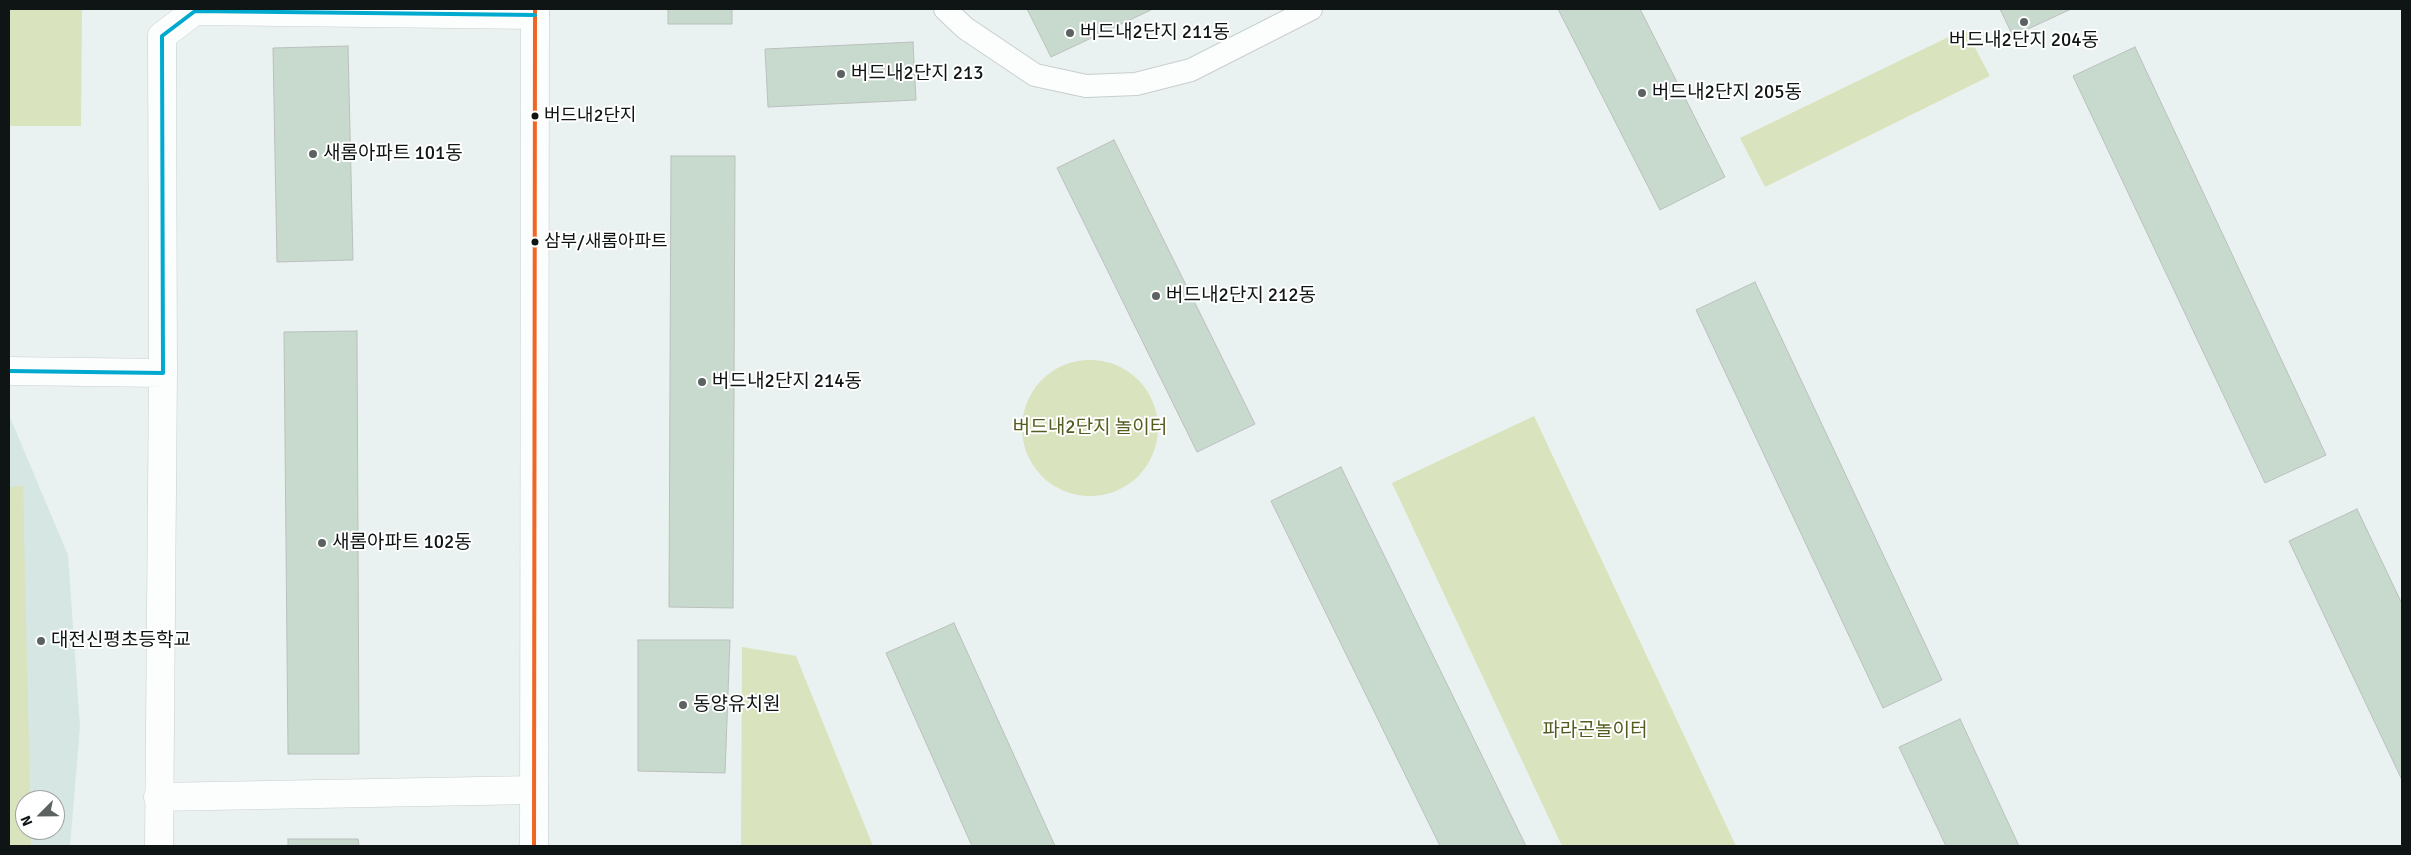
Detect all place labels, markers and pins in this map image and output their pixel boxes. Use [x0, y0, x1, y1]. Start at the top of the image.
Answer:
marker: 버드내2단지 204동 [2018, 16, 2030, 28]
place label: 버드내2단지 211동 [1080, 22, 1230, 44]
marker: 버드내2단지 211동 [1064, 27, 1076, 39]
place label: 버드내2단지 204동 [1949, 30, 2099, 52]
place label: 버드내2단지 213 [851, 63, 984, 85]
marker: 버드내2단지 213 [835, 68, 847, 80]
place label: 버드내2단지 205동 [1652, 82, 1802, 104]
marker: 버드내2단지 205동 [1636, 87, 1648, 99]
place label: 버드내2단지 [544, 105, 637, 127]
marker: 버드내2단지 [530, 111, 540, 121]
place label: 새롬아파트 101동 [323, 143, 463, 165]
marker: 새롬아파트 101동 [307, 148, 319, 160]
place label: 삼부/새롬아파트 [544, 231, 668, 253]
marker: 삼부/새롬아파트 [530, 237, 540, 247]
place label: 버드내2단지 212동 [1166, 285, 1316, 307]
marker: 버드내2단지 212동 [1150, 290, 1162, 302]
place label: 버드내2단지 214동 [712, 371, 862, 393]
marker: 버드내2단지 214동 [696, 376, 708, 388]
place label: 새롬아파트 102동 [332, 532, 472, 554]
marker: 새롬아파트 102동 [316, 537, 328, 549]
place label: 대전신평초등학교 [51, 630, 191, 652]
marker: 대전신평초등학교 [35, 635, 47, 647]
place label: 동양유치원 [693, 694, 780, 716]
marker: 동양유치원 [677, 699, 689, 711]

